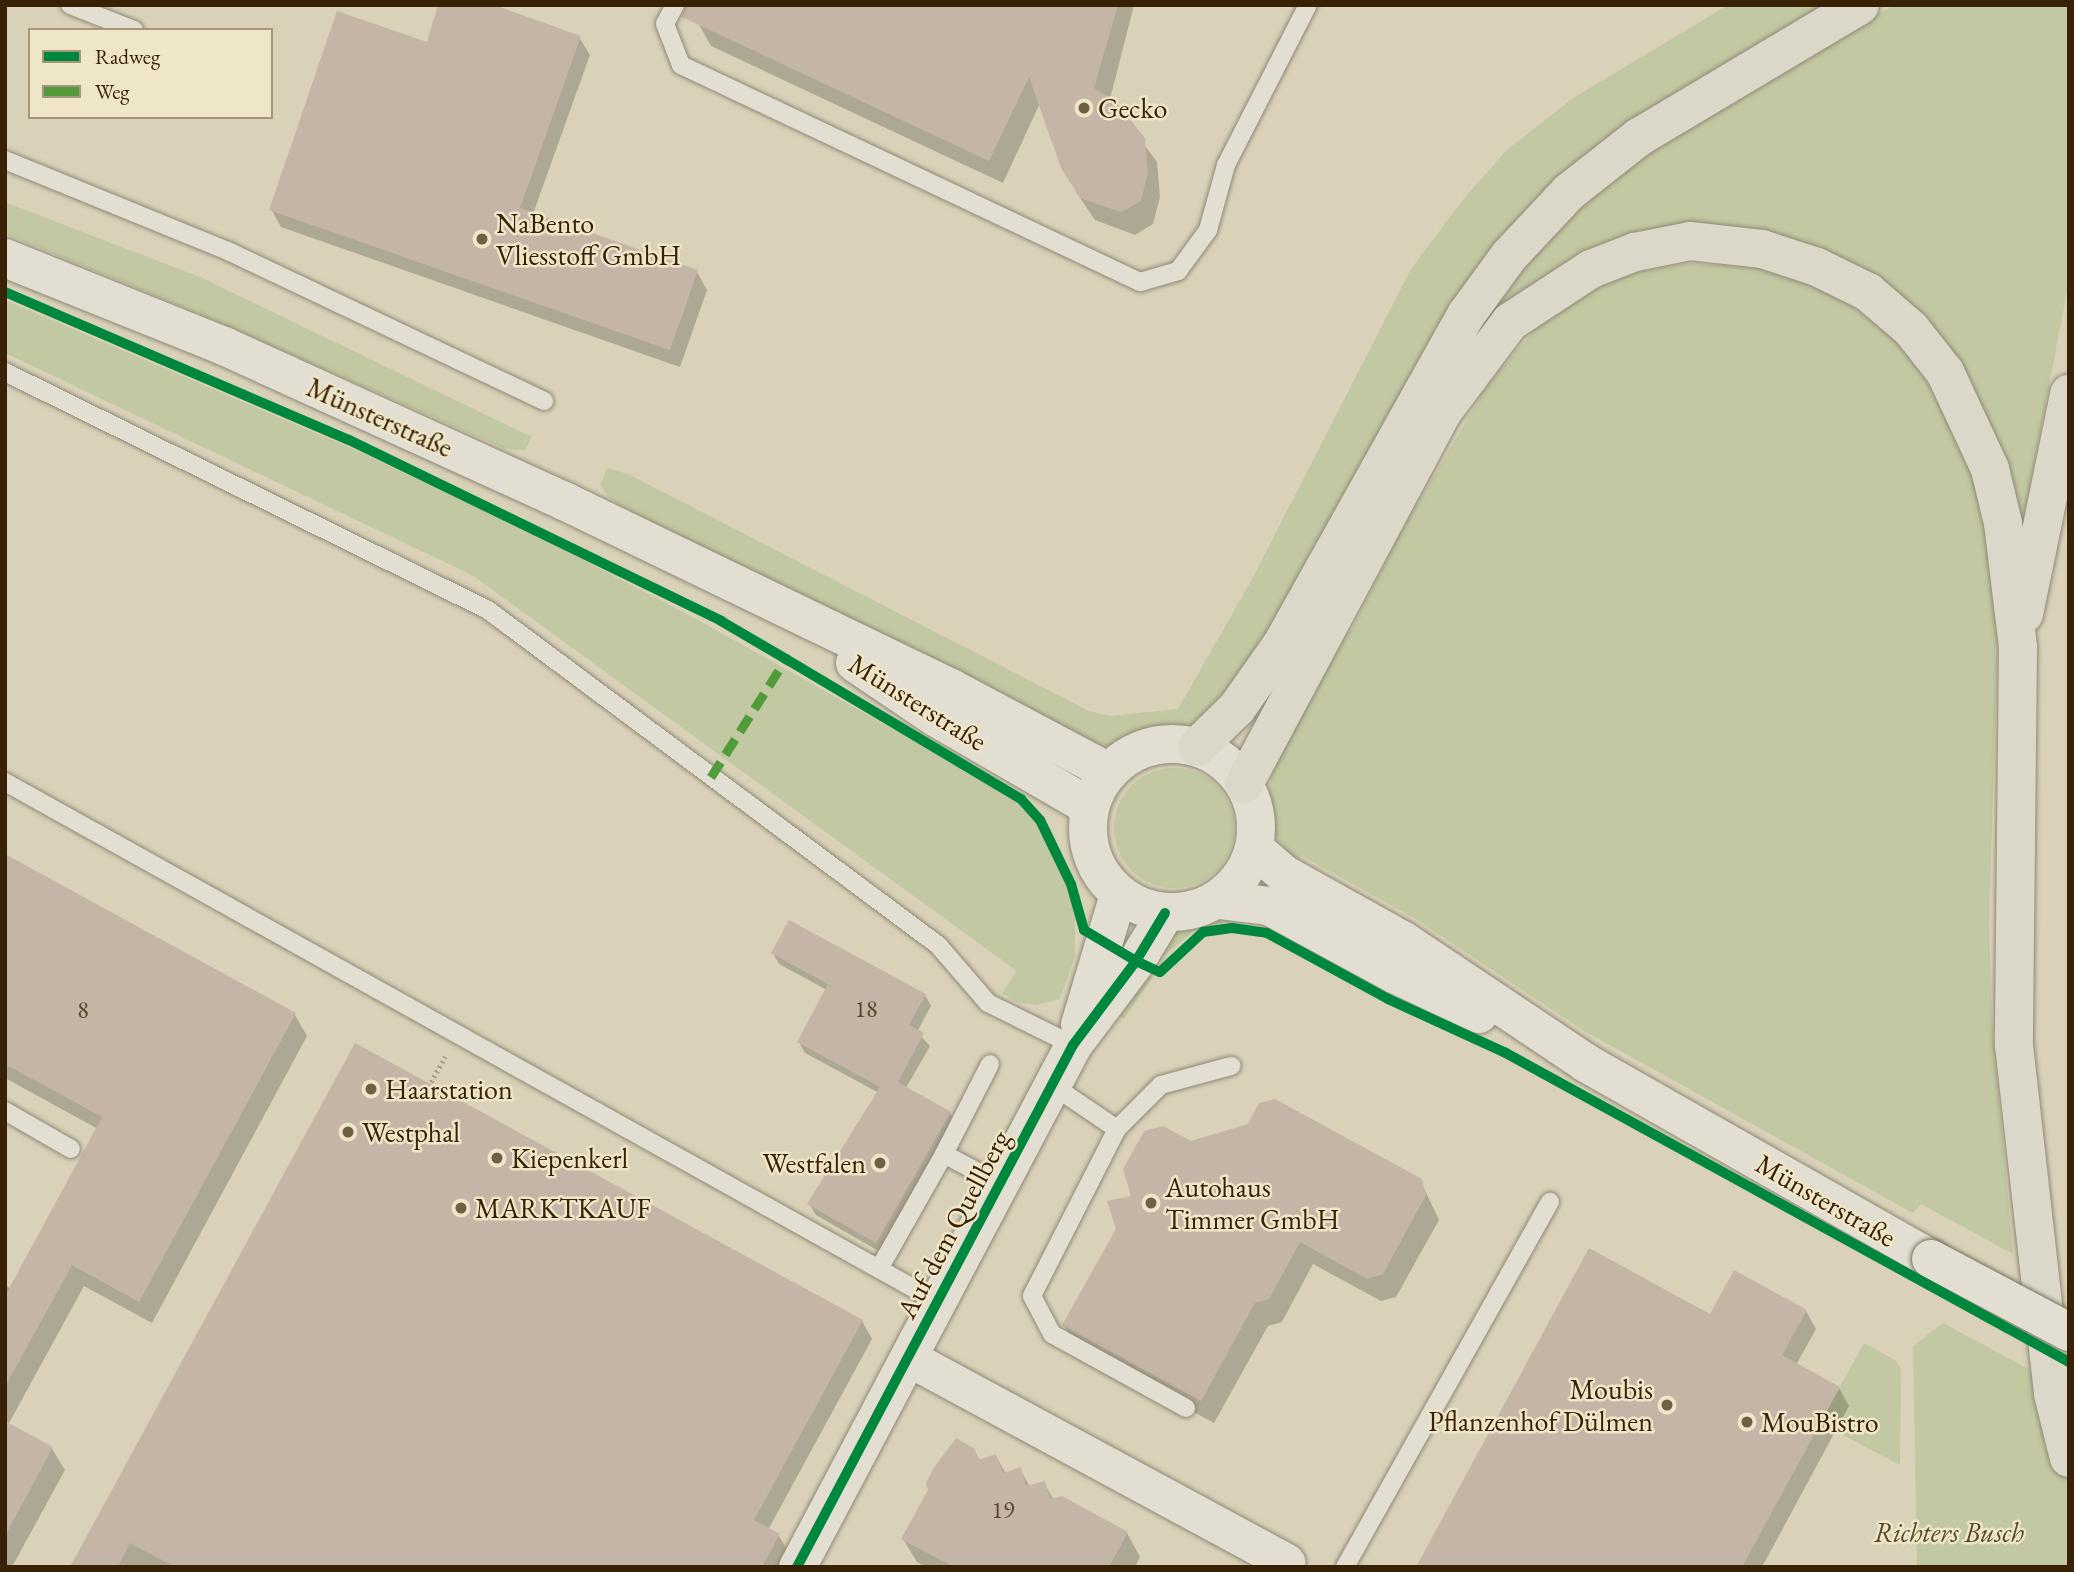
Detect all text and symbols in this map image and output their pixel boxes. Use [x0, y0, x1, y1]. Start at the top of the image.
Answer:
legend [28, 28, 273, 119]
text: Radweg [95, 43, 160, 70]
text: Weg [95, 78, 129, 105]
place label: Gecko [1098, 91, 1167, 125]
marker: Gecko [1076, 100, 1092, 116]
place label: NaBento Vliesstoff GmbH [496, 206, 681, 272]
marker: NaBento Vliesstoff GmbH [474, 231, 490, 247]
street label: Münsterstraße [302, 370, 458, 464]
street label: Münsterstraße [843, 646, 993, 758]
house number: 18 [854, 995, 878, 1023]
house number: 8 [77, 996, 89, 1024]
place label: Haarstation [385, 1072, 513, 1106]
marker: Haarstation [363, 1081, 379, 1097]
place label: Westphal [362, 1115, 460, 1149]
marker: Westphal [340, 1124, 356, 1140]
street label: Auf dem Quellberg [889, 1124, 1017, 1324]
place label: Kiepenkerl [511, 1141, 628, 1175]
place label: Westfalen [763, 1146, 866, 1180]
street label: Münsterstraße [1750, 1146, 1902, 1254]
marker: Kiepenkerl [489, 1150, 505, 1166]
marker: Westfalen [872, 1155, 888, 1171]
place label: Autohaus Timmer GmbH [1165, 1170, 1339, 1236]
place label: MARKTKAUF [475, 1191, 651, 1225]
marker: Autohaus Timmer GmbH [1143, 1195, 1159, 1211]
marker: MARKTKAUF [453, 1200, 469, 1216]
place label: Moubis Pflanzenhof Dülmen [1428, 1372, 1653, 1438]
marker: Moubis Pflanzenhof Dülmen [1659, 1397, 1675, 1413]
place label: MouBistro [1761, 1405, 1879, 1439]
marker: MouBistro [1739, 1414, 1755, 1430]
house number: 19 [991, 1496, 1015, 1524]
park label: Richters Busch [1874, 1515, 2024, 1549]

